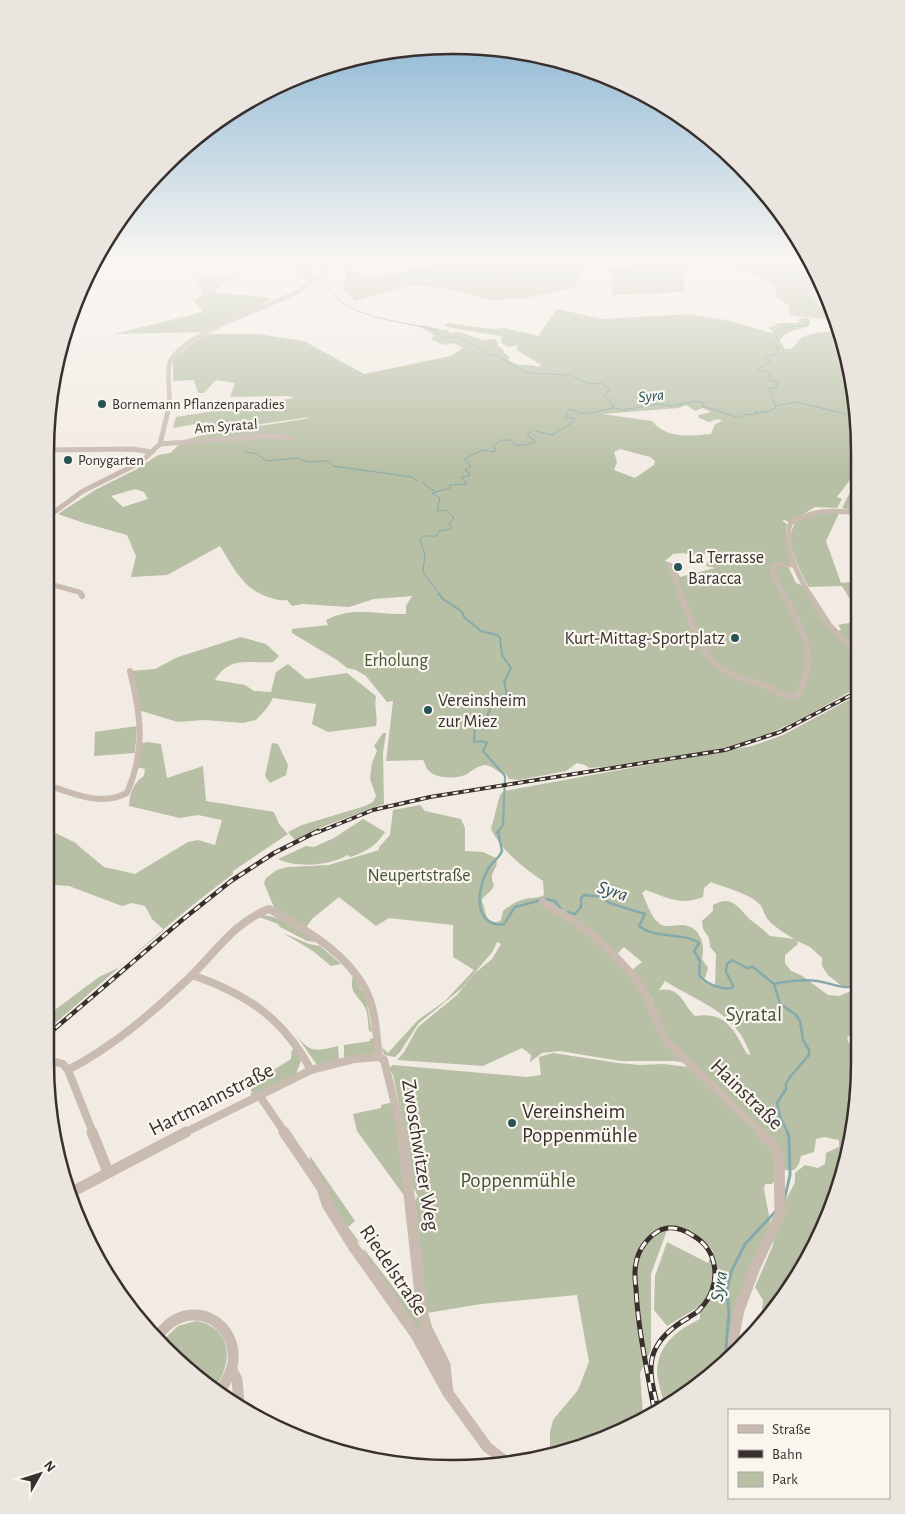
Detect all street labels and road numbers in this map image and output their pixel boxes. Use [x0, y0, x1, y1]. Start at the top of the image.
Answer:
street label: Am Syratal [194, 417, 258, 436]
street label: Hainstraße [706, 1055, 787, 1134]
street label: Hartmannstraße [146, 1059, 277, 1140]
street label: Zwoschwitzer Weg [398, 1078, 443, 1233]
street label: Riedelstraße [356, 1221, 431, 1319]

